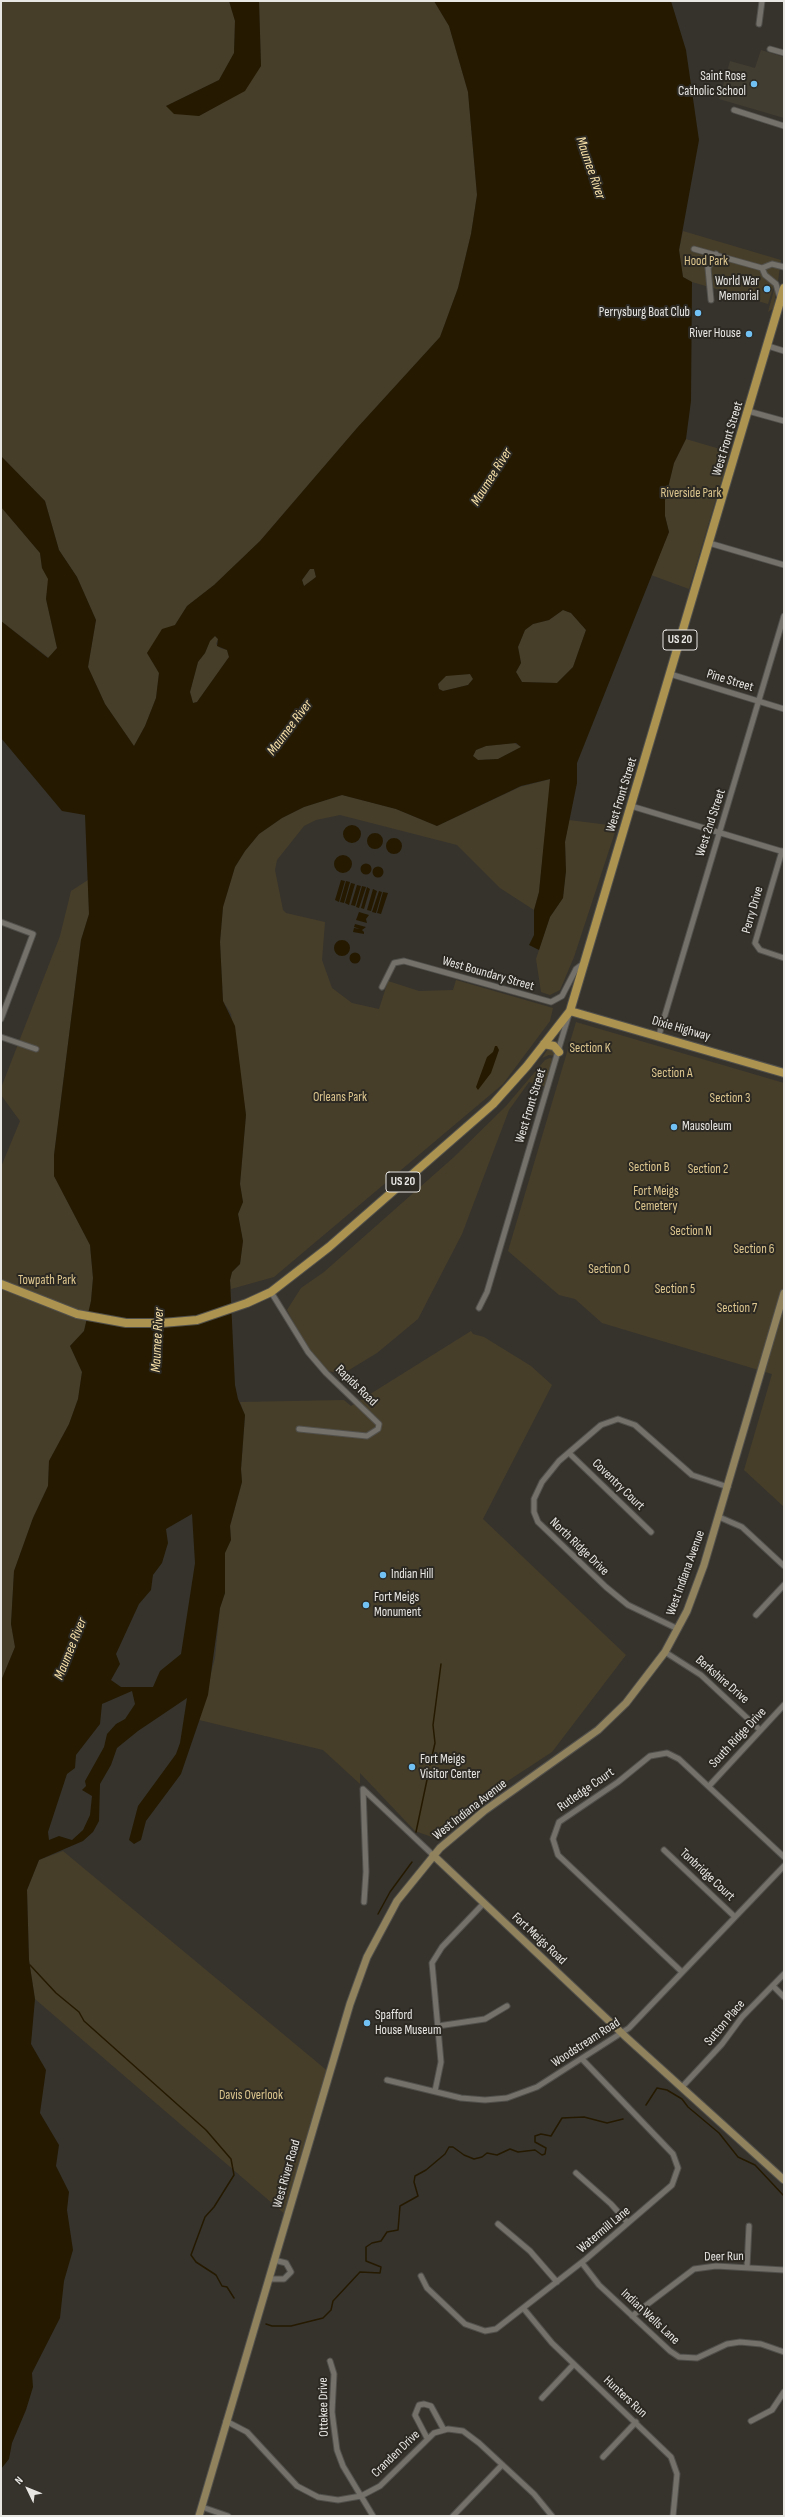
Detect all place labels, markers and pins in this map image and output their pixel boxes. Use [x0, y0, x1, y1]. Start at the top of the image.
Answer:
place label: Saint Rose Catholic School [678, 69, 746, 100]
marker: Saint Rose Catholic School [749, 79, 759, 89]
place label: World War Memorial [715, 274, 759, 305]
marker: World War Memorial [762, 284, 772, 294]
place label: Perrysburg Boat Club [599, 305, 690, 321]
marker: Perrysburg Boat Club [693, 308, 703, 318]
place label: River House [689, 326, 741, 342]
marker: River House [744, 329, 754, 339]
place label: Mausoleum [682, 1119, 732, 1135]
marker: Mausoleum [669, 1122, 679, 1132]
place label: Indian Hill [391, 1567, 434, 1583]
marker: Indian Hill [378, 1570, 388, 1580]
place label: Fort Meigs Monument [374, 1590, 421, 1621]
marker: Fort Meigs Monument [361, 1600, 371, 1610]
place label: Fort Meigs Visitor Center [420, 1752, 480, 1783]
marker: Fort Meigs Visitor Center [407, 1762, 417, 1772]
place label: Spafford House Museum [375, 2008, 441, 2039]
marker: Spafford House Museum [362, 2018, 372, 2028]

